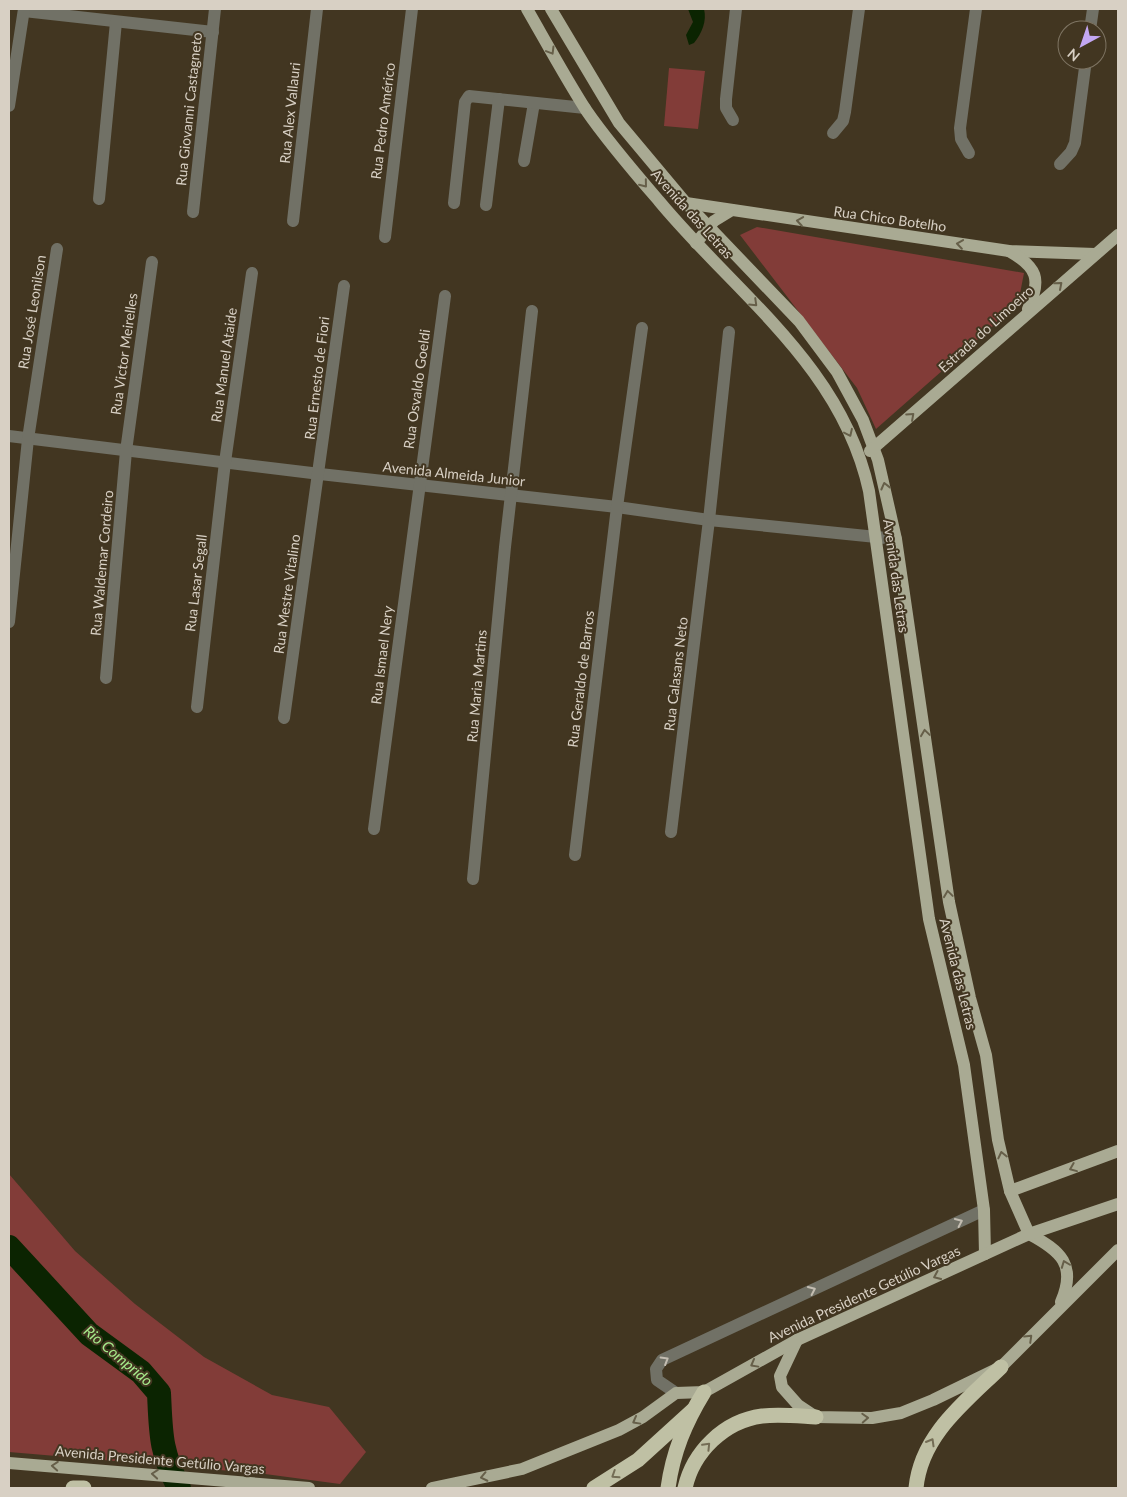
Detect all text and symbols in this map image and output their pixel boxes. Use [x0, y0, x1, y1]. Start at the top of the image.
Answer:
north arrow [1057, 20, 1107, 70]
street label: Rua Giovanni Castagneto [172, 31, 205, 187]
one-way arrow [545, 45, 555, 54]
text: N [1064, 45, 1083, 65]
street label: Rua Alex Vallauri [276, 61, 303, 164]
street label: Rua Pedro Américo [367, 62, 398, 180]
street label: Avenida das Letras [648, 165, 737, 262]
one-way arrow [639, 178, 648, 187]
street label: Rua Chico Botelho [833, 202, 948, 235]
one-way arrow [795, 216, 803, 227]
one-way arrow [956, 239, 964, 250]
street label: Rua José Leonilson [14, 254, 49, 370]
street label: Estrada do Limoeiro [935, 281, 1037, 376]
one-way arrow [1053, 282, 1062, 291]
street label: Rua Victor Meirelles [107, 292, 140, 416]
one-way arrow [748, 297, 757, 306]
street label: Rua Manuel Ataide [207, 306, 240, 423]
street label: Rua Ernesto de Fiori [301, 315, 332, 441]
street label: Rua Osvaldo Goeldi [400, 328, 433, 450]
one-way arrow [905, 413, 914, 422]
one-way arrow [843, 428, 854, 437]
street label: Avenida Almeida Junior [382, 458, 526, 489]
one-way arrow [880, 482, 891, 491]
street label: Rua Waldemar Cordeiro [87, 489, 116, 636]
street label: Avenida das Letras [880, 518, 913, 634]
street label: Rua Lasar Segall [181, 533, 210, 633]
street label: Rua Mestre Vitalino [270, 533, 303, 655]
street label: Rua Ismael Nery [367, 604, 396, 705]
street label: Rua Geraldo de Barros [564, 610, 597, 748]
street label: Rua Calasans Neto [660, 616, 691, 732]
street label: Rua Maria Martins [463, 629, 490, 743]
one-way arrow [920, 729, 930, 737]
one-way arrow [943, 890, 954, 898]
street label: Avenida das Letras [936, 916, 981, 1031]
one-way arrow [997, 1151, 1008, 1160]
one-way arrow [1069, 1162, 1078, 1172]
one-way arrow [954, 1217, 963, 1228]
street label: Avenida Presidente Getúlio Vargas [765, 1241, 963, 1346]
one-way arrow [1060, 1260, 1071, 1269]
one-way arrow [933, 1270, 942, 1281]
one-way arrow [807, 1286, 816, 1297]
water label: Rio Comprido [81, 1321, 157, 1389]
one-way arrow [1024, 1335, 1033, 1344]
one-way arrow [660, 1356, 669, 1366]
one-way arrow [751, 1358, 760, 1368]
one-way arrow [861, 1413, 869, 1424]
one-way arrow [632, 1415, 641, 1425]
one-way arrow [924, 1439, 934, 1448]
street label: Avenida Presidente Getúlio Vargas [55, 1442, 266, 1477]
one-way arrow [701, 1443, 710, 1452]
one-way arrow [51, 1461, 59, 1472]
one-way arrow [150, 1469, 158, 1480]
one-way arrow [611, 1469, 621, 1478]
one-way arrow [480, 1471, 489, 1482]

